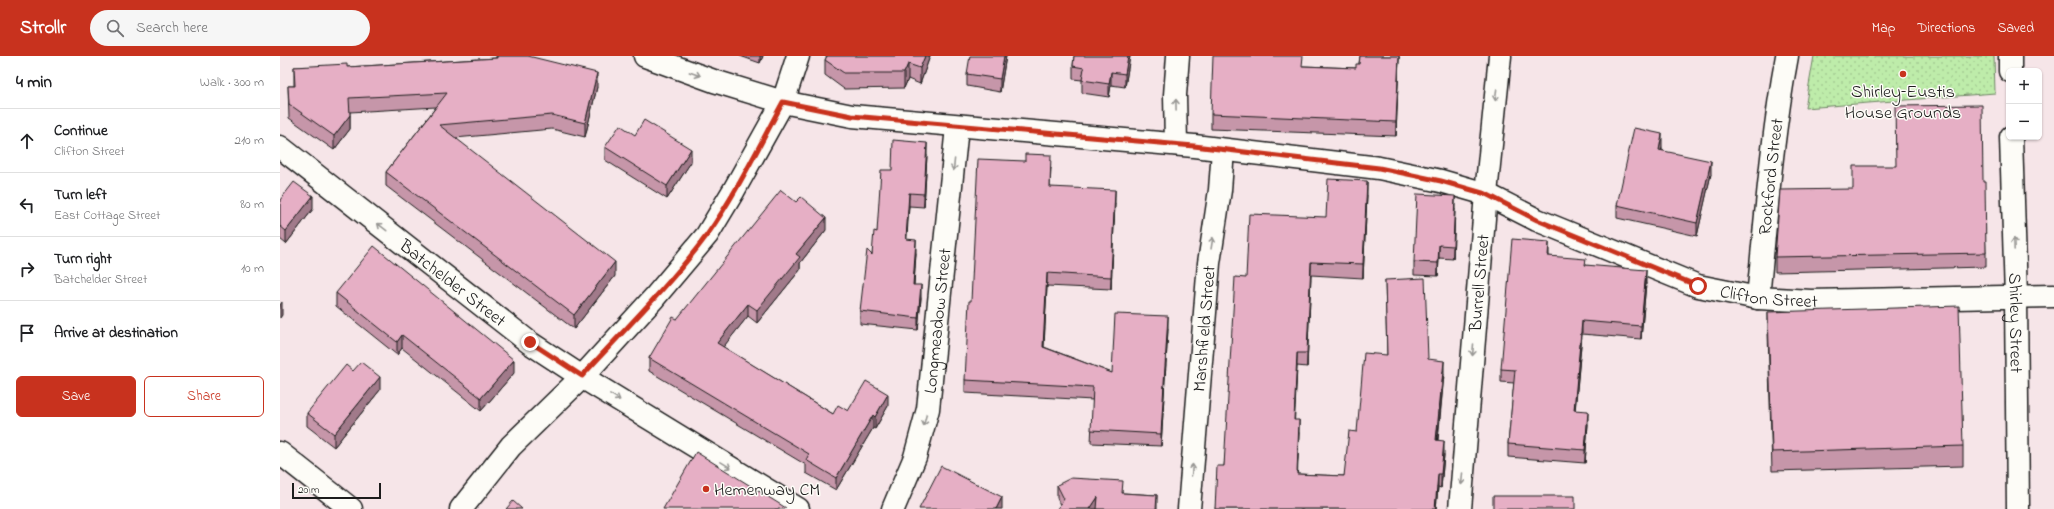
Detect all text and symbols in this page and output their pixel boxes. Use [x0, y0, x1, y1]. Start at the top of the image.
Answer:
search box [90, 10, 370, 46]
text: Strollr [20, 15, 66, 42]
icon: search [104, 17, 126, 39]
text: Search here [136, 17, 208, 39]
text: Map [1872, 18, 1895, 39]
text: Directions [1917, 18, 1975, 39]
text: Saved [1997, 18, 2034, 39]
map controls [2006, 68, 2042, 140]
button: + [2006, 68, 2042, 104]
marker: Shirley–Eustis House Grounds [1898, 69, 1908, 79]
text: 4 min [16, 70, 52, 95]
one-way arrow [688, 71, 700, 79]
text: Walk · 300 m [200, 73, 264, 92]
place label: Shirley–Eustis House Grounds [1845, 80, 1961, 127]
one-way arrow [1492, 88, 1499, 101]
one-way arrow [1172, 99, 1179, 112]
button: − [2006, 104, 2042, 140]
street label: Rockford Street [1753, 117, 1792, 236]
text: Continue [54, 120, 108, 142]
icon: ahead [16, 130, 38, 152]
text: 210 m [234, 131, 264, 150]
text: Clifton Street [54, 142, 125, 161]
one-way arrow [950, 158, 957, 171]
text: Turn left [54, 184, 107, 206]
icon: left [16, 194, 38, 216]
text: 80 m [240, 195, 264, 214]
text: East Cottage Street [54, 206, 160, 225]
one-way arrow [377, 223, 388, 232]
street label: Burrell Street [1464, 233, 1498, 334]
street label: Batchelder Street [392, 234, 511, 334]
one-way arrow [1208, 237, 1216, 250]
one-way arrow [2011, 238, 2018, 251]
street label: Longmeadow Street [919, 247, 959, 395]
text: Turn right [54, 248, 112, 270]
icon: right [16, 258, 38, 280]
text: 10 m [241, 259, 264, 278]
street label: Marshfield Street [1188, 265, 1224, 393]
text: Batchelder Street [54, 270, 147, 289]
street label: Shirley Street [2000, 273, 2028, 373]
route start [1689, 277, 1707, 295]
street label: Clifton Street [1718, 280, 1818, 316]
icon: arrive [16, 322, 38, 344]
text: Arrive at destination [54, 322, 178, 344]
route end [521, 333, 539, 351]
one-way arrow [1469, 343, 1477, 356]
button: Save [16, 376, 136, 417]
button: Share [144, 376, 264, 417]
one-way arrow [609, 393, 620, 401]
one-way arrow [921, 413, 928, 426]
one-way arrow [720, 461, 732, 469]
one-way arrow [1188, 464, 1195, 477]
one-way arrow [1459, 472, 1466, 485]
place label: Hemenway CM [714, 478, 820, 504]
scale bar [292, 481, 381, 500]
text: 20 m [298, 482, 320, 498]
marker: Hemenway CM [701, 484, 711, 494]

